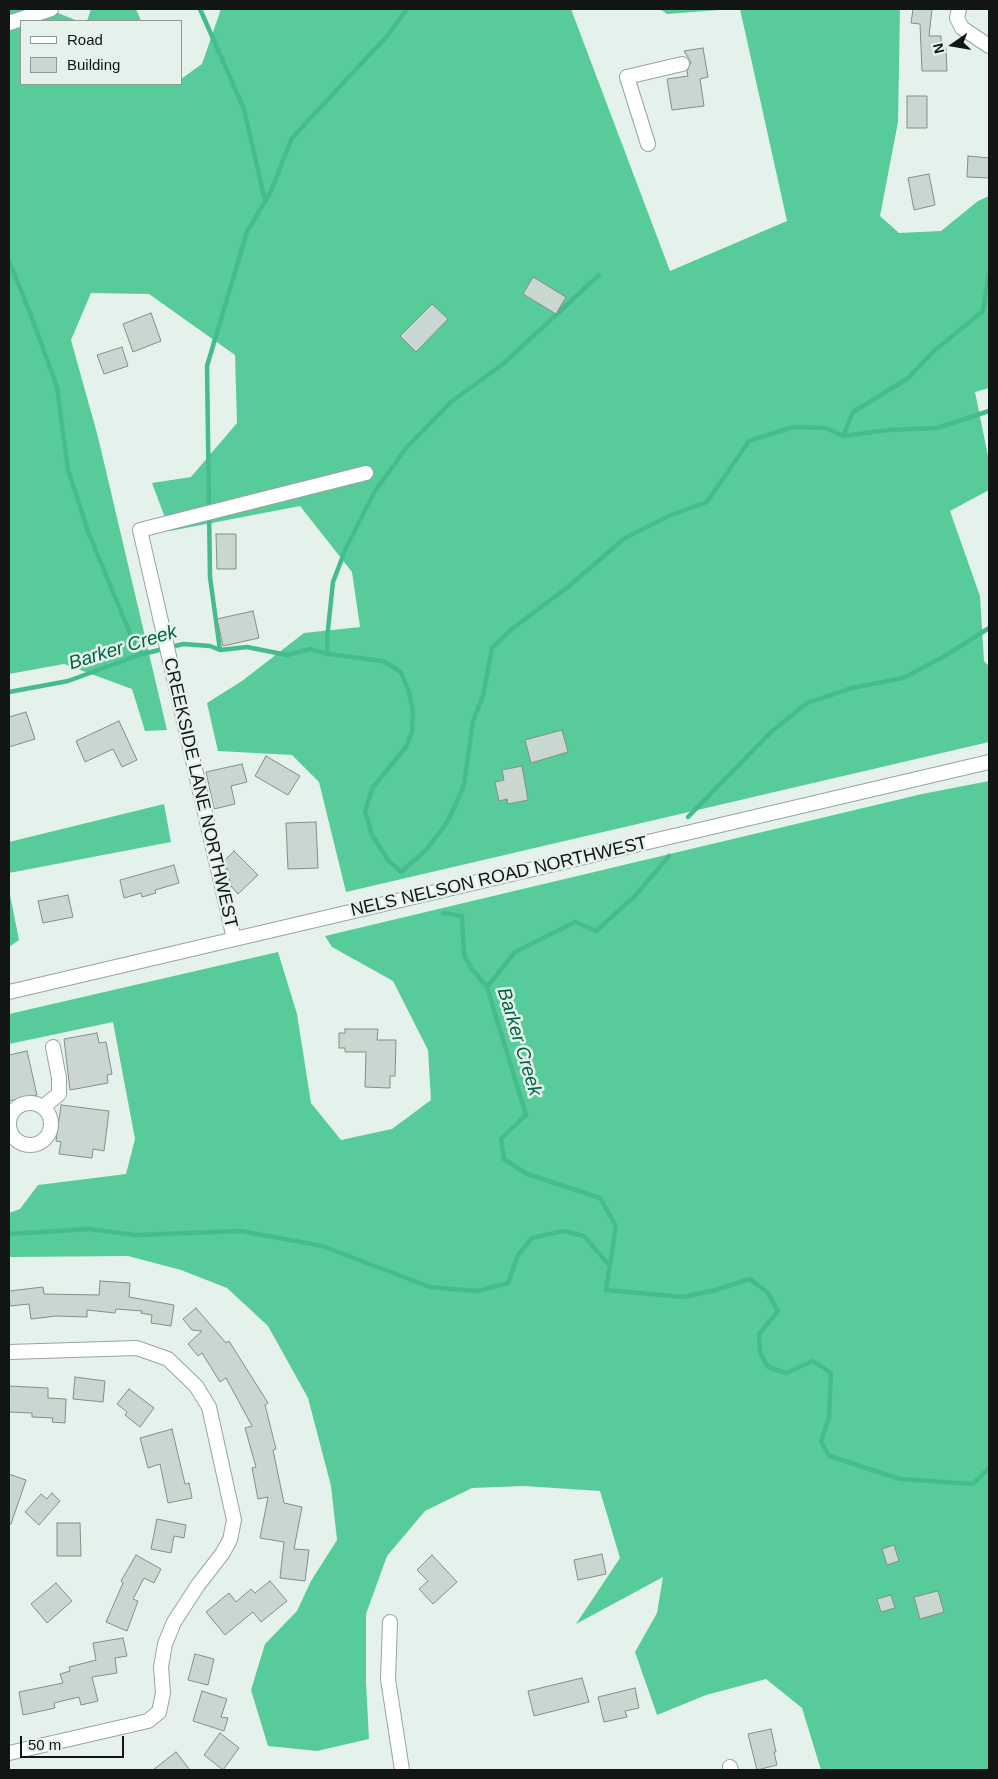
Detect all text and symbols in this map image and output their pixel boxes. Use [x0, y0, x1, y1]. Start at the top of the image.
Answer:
legend [20, 20, 182, 85]
north arrow [928, 20, 978, 70]
text: Road [67, 31, 103, 48]
text: N [929, 42, 947, 55]
text: Building [67, 56, 120, 73]
water label: Barker Creek [66, 621, 180, 675]
street label: CREEKSIDE LANE NORTHWEST [158, 656, 242, 930]
street label: NELS NELSON ROAD NORTHWEST [349, 832, 649, 922]
water label: Barker Creek [492, 985, 546, 1099]
scale bar [22, 1726, 126, 1758]
text: 50 m [28, 1736, 61, 1753]

